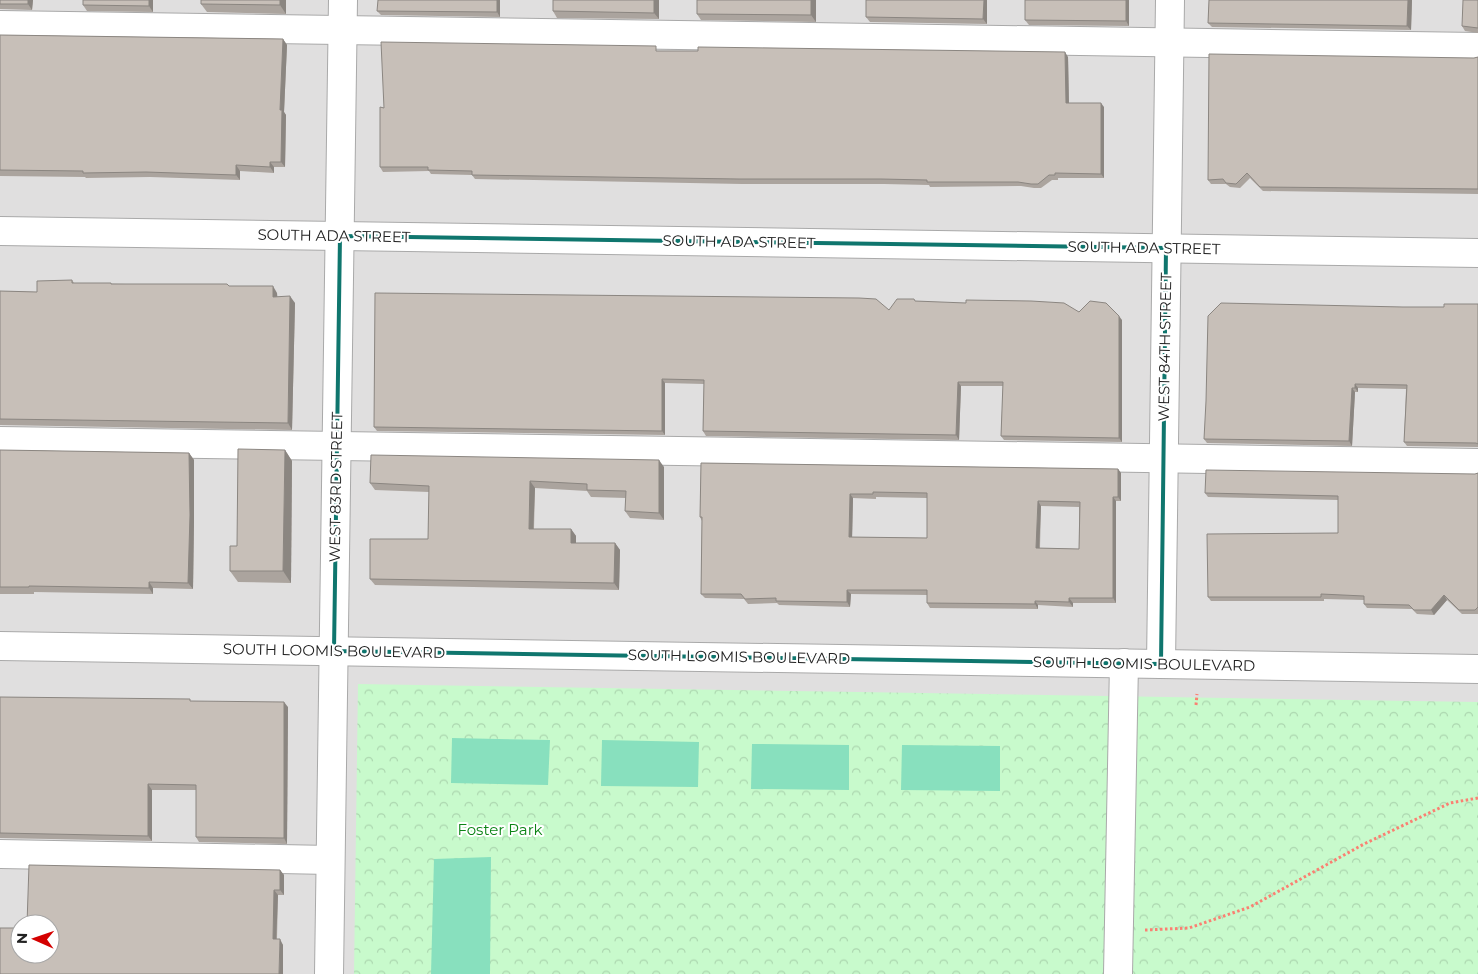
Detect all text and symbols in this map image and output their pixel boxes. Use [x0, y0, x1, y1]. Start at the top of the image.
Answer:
street label: SOUTH ADA STREET [257, 225, 411, 246]
street label: SOUTH ADA STREET [662, 231, 816, 252]
street label: SOUTH ADA STREET [1067, 237, 1221, 258]
street label: WEST 84TH STREET [1154, 272, 1175, 422]
street label: WEST 83RD STREET [325, 411, 346, 562]
street label: SOUTH LOOMIS BOULEVARD [223, 639, 445, 662]
street label: SOUTH LOOMIS BOULEVARD [628, 645, 850, 668]
street label: SOUTH LOOMIS BOULEVARD [1033, 652, 1255, 675]
park label: Foster Park [457, 820, 543, 839]
north arrow [10, 914, 60, 964]
text: N [13, 933, 31, 945]

